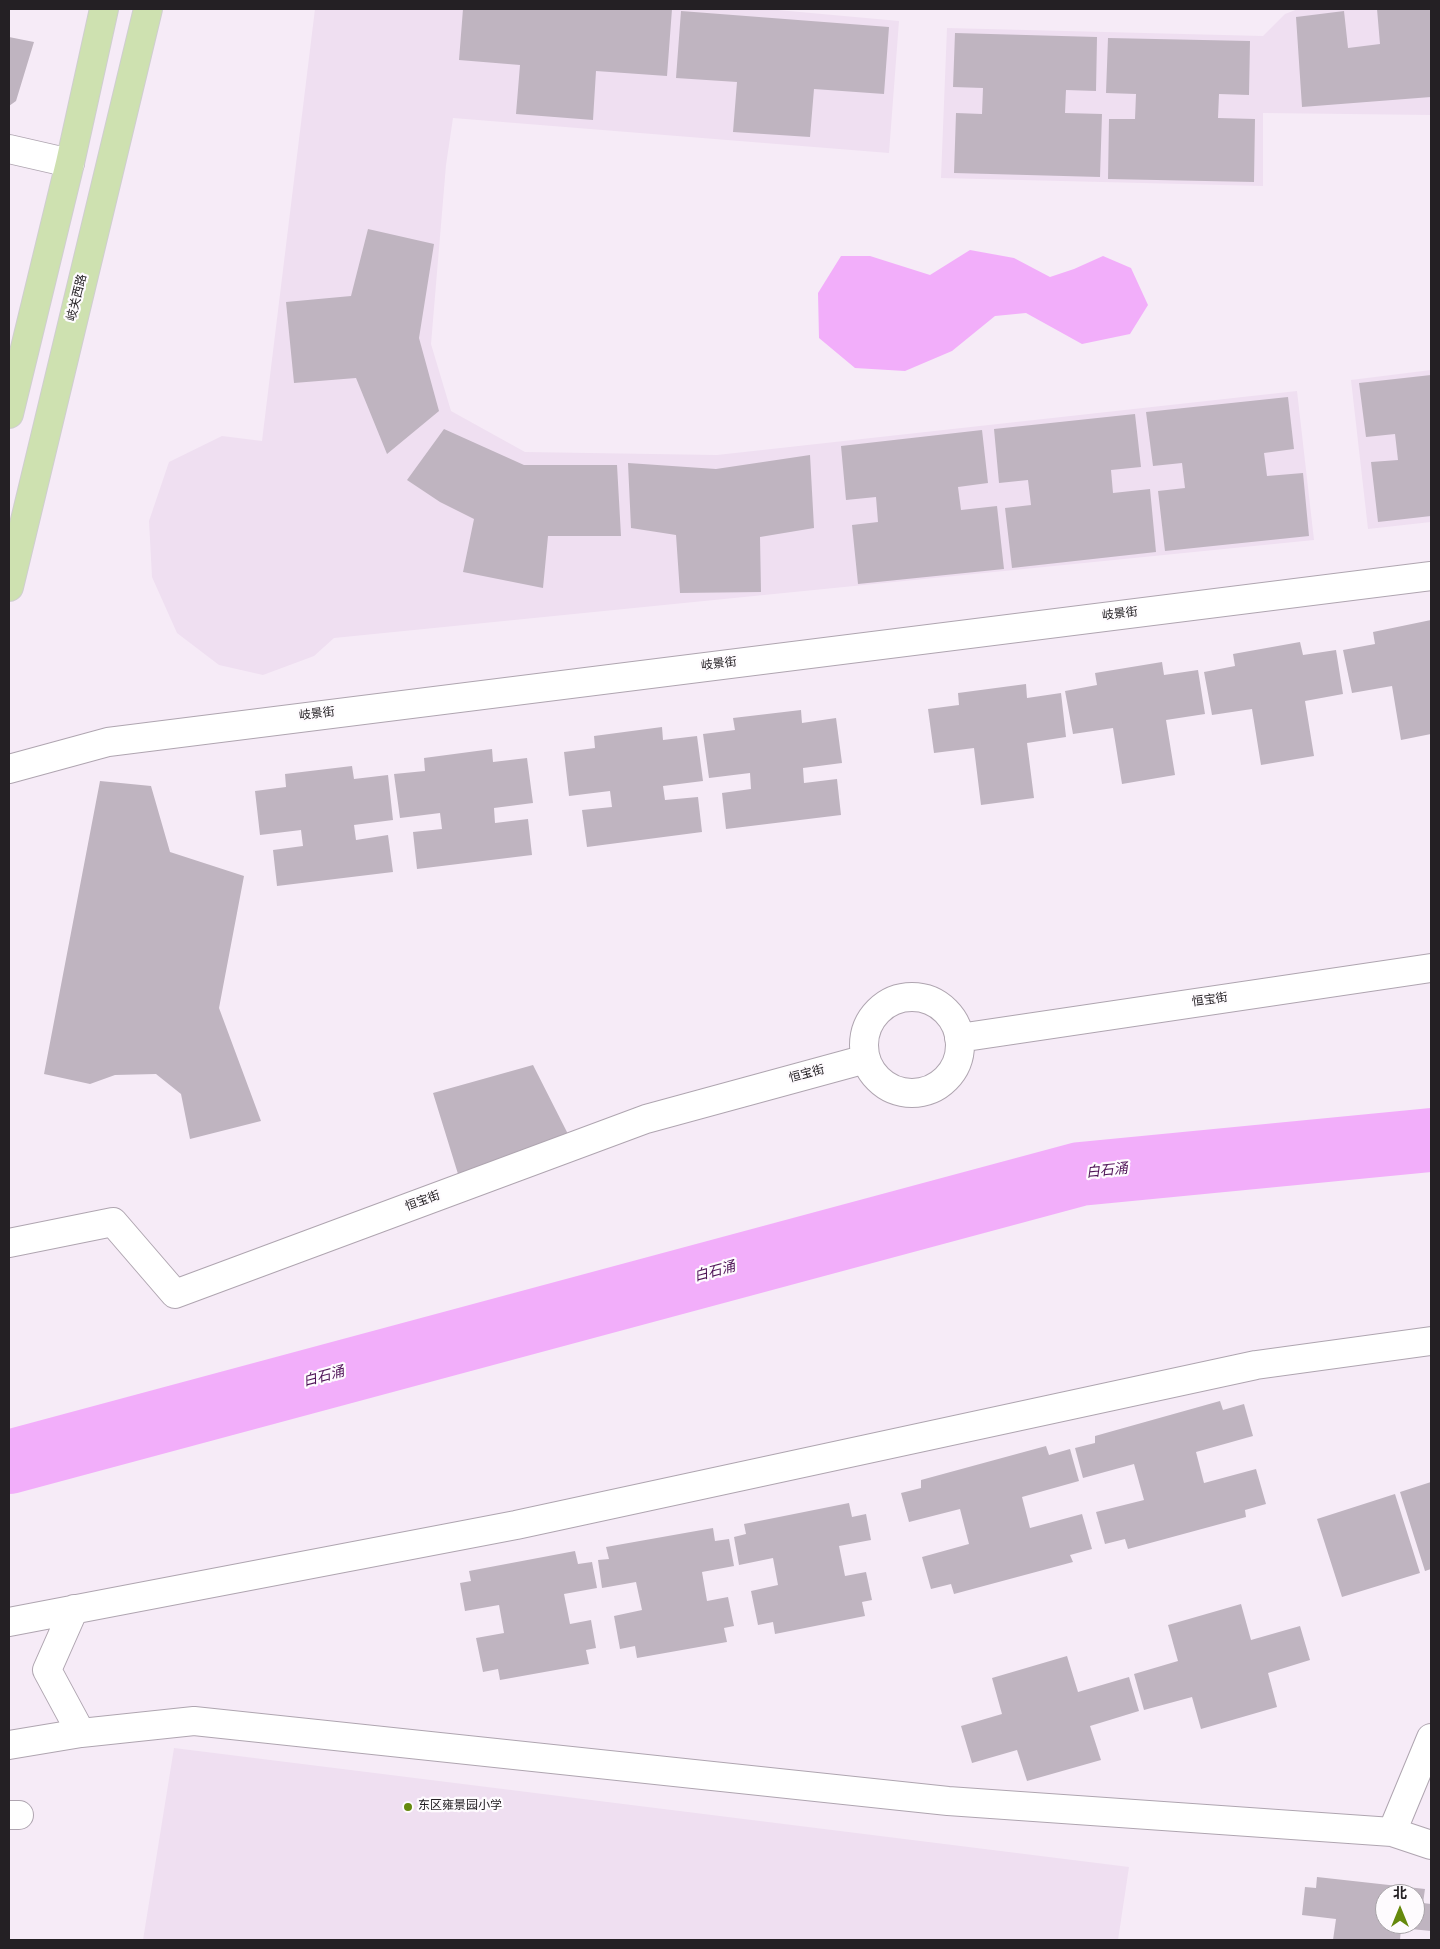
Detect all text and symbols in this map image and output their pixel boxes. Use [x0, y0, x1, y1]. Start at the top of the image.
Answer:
street label: 岐关西路 [65, 273, 91, 323]
street label: 岐景街 [1101, 606, 1139, 624]
street label: 岐景街 [700, 656, 738, 674]
street label: 岐景街 [298, 706, 336, 724]
street label: 恒宝街 [1191, 991, 1229, 1011]
street label: 恒宝街 [788, 1063, 826, 1087]
water label: 白石涌 [1085, 1161, 1129, 1183]
street label: 恒宝街 [404, 1189, 442, 1215]
water label: 白石涌 [693, 1259, 737, 1287]
water label: 白石涌 [302, 1364, 346, 1392]
place label: 东区雍景园小学 [418, 1800, 502, 1814]
marker: 东区雍景园小学 [402, 1801, 414, 1813]
north arrow [1375, 1884, 1425, 1934]
text: 北 [1393, 1886, 1407, 1903]

